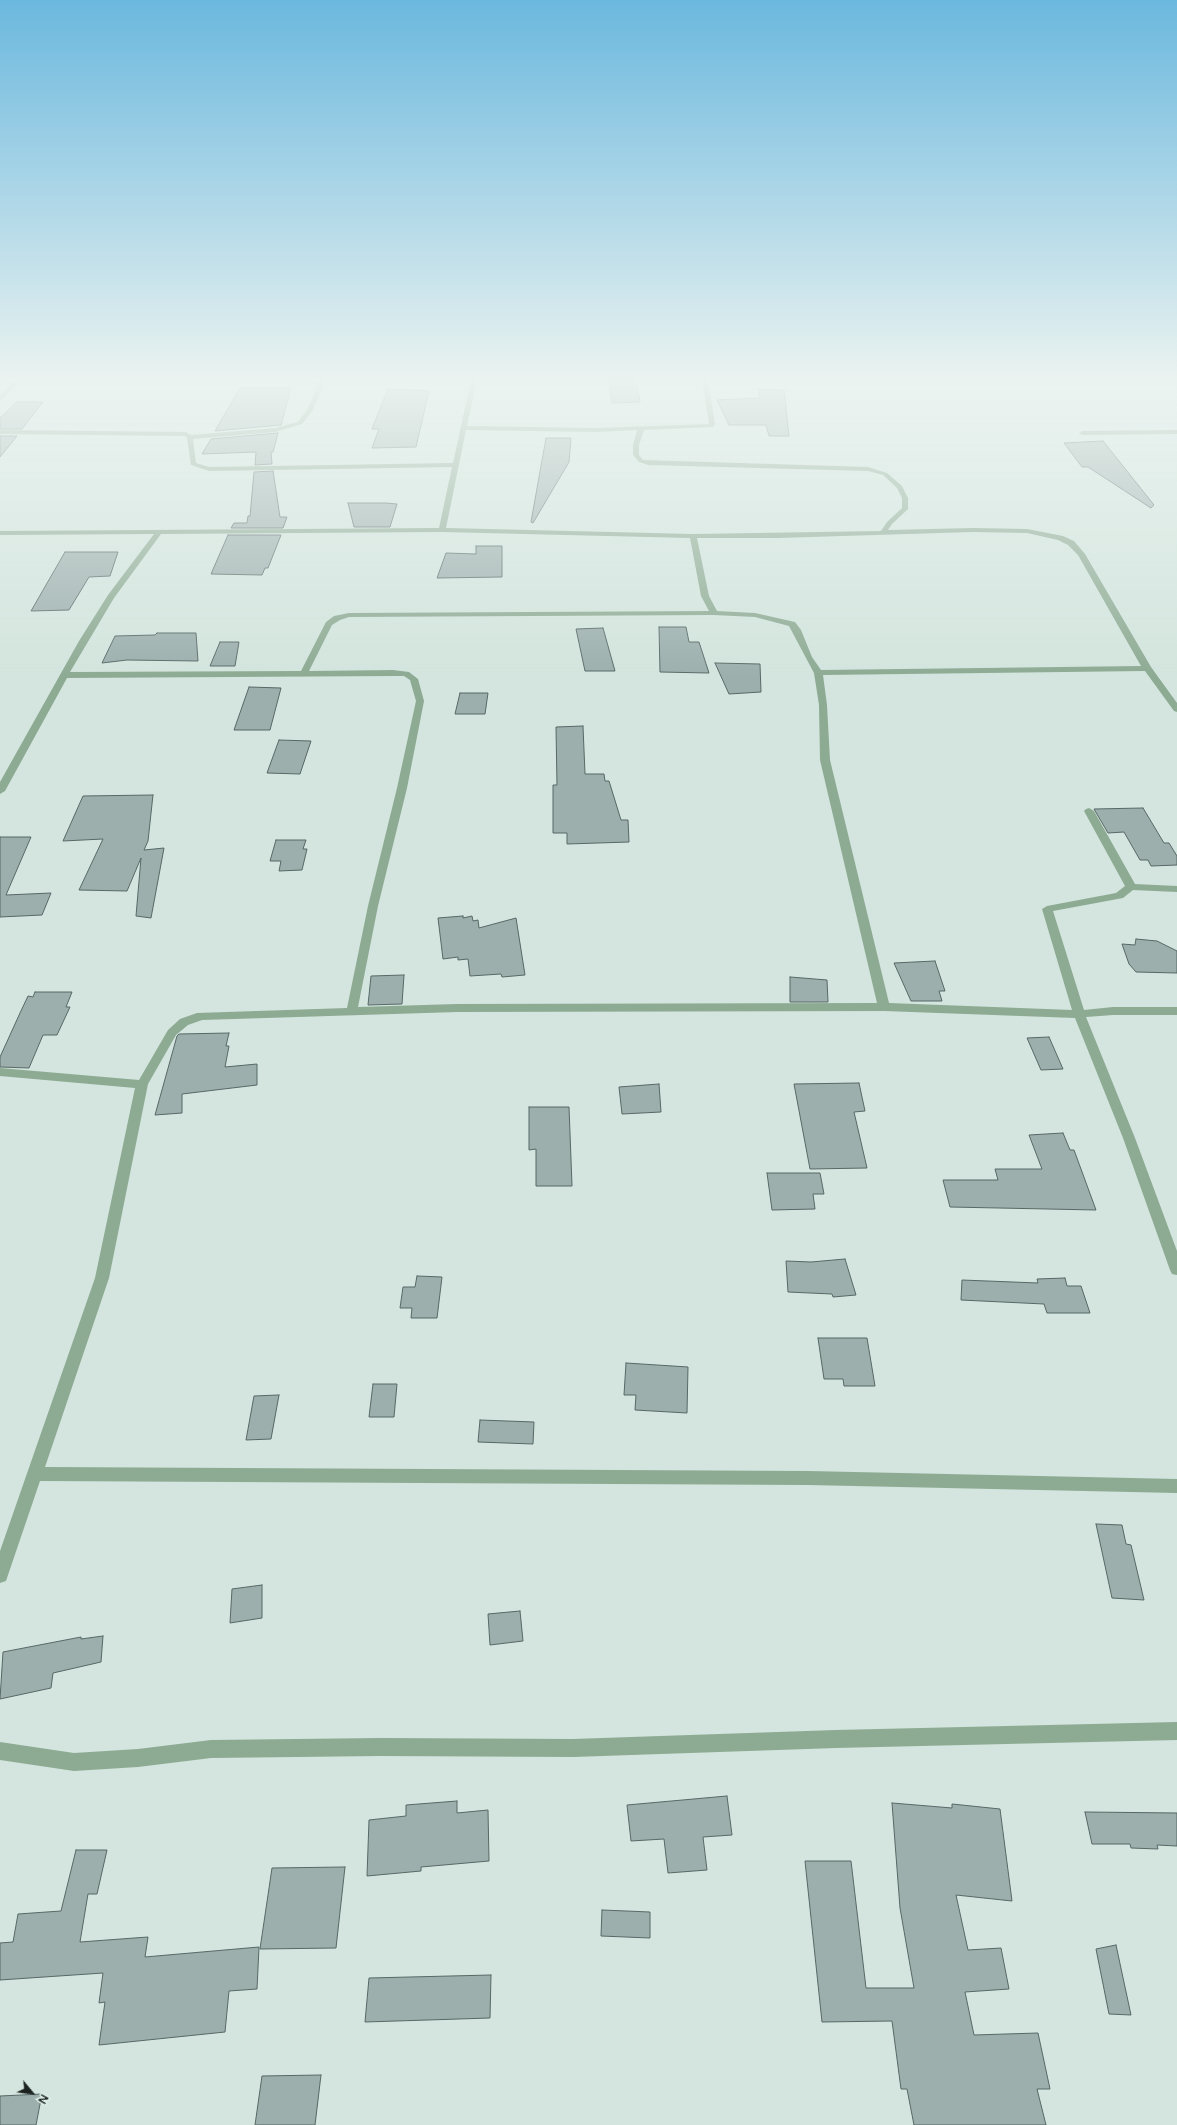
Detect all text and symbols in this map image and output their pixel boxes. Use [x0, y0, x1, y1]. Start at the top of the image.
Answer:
north arrow [12, 2073, 52, 2113]
text: N [35, 2092, 51, 2106]

